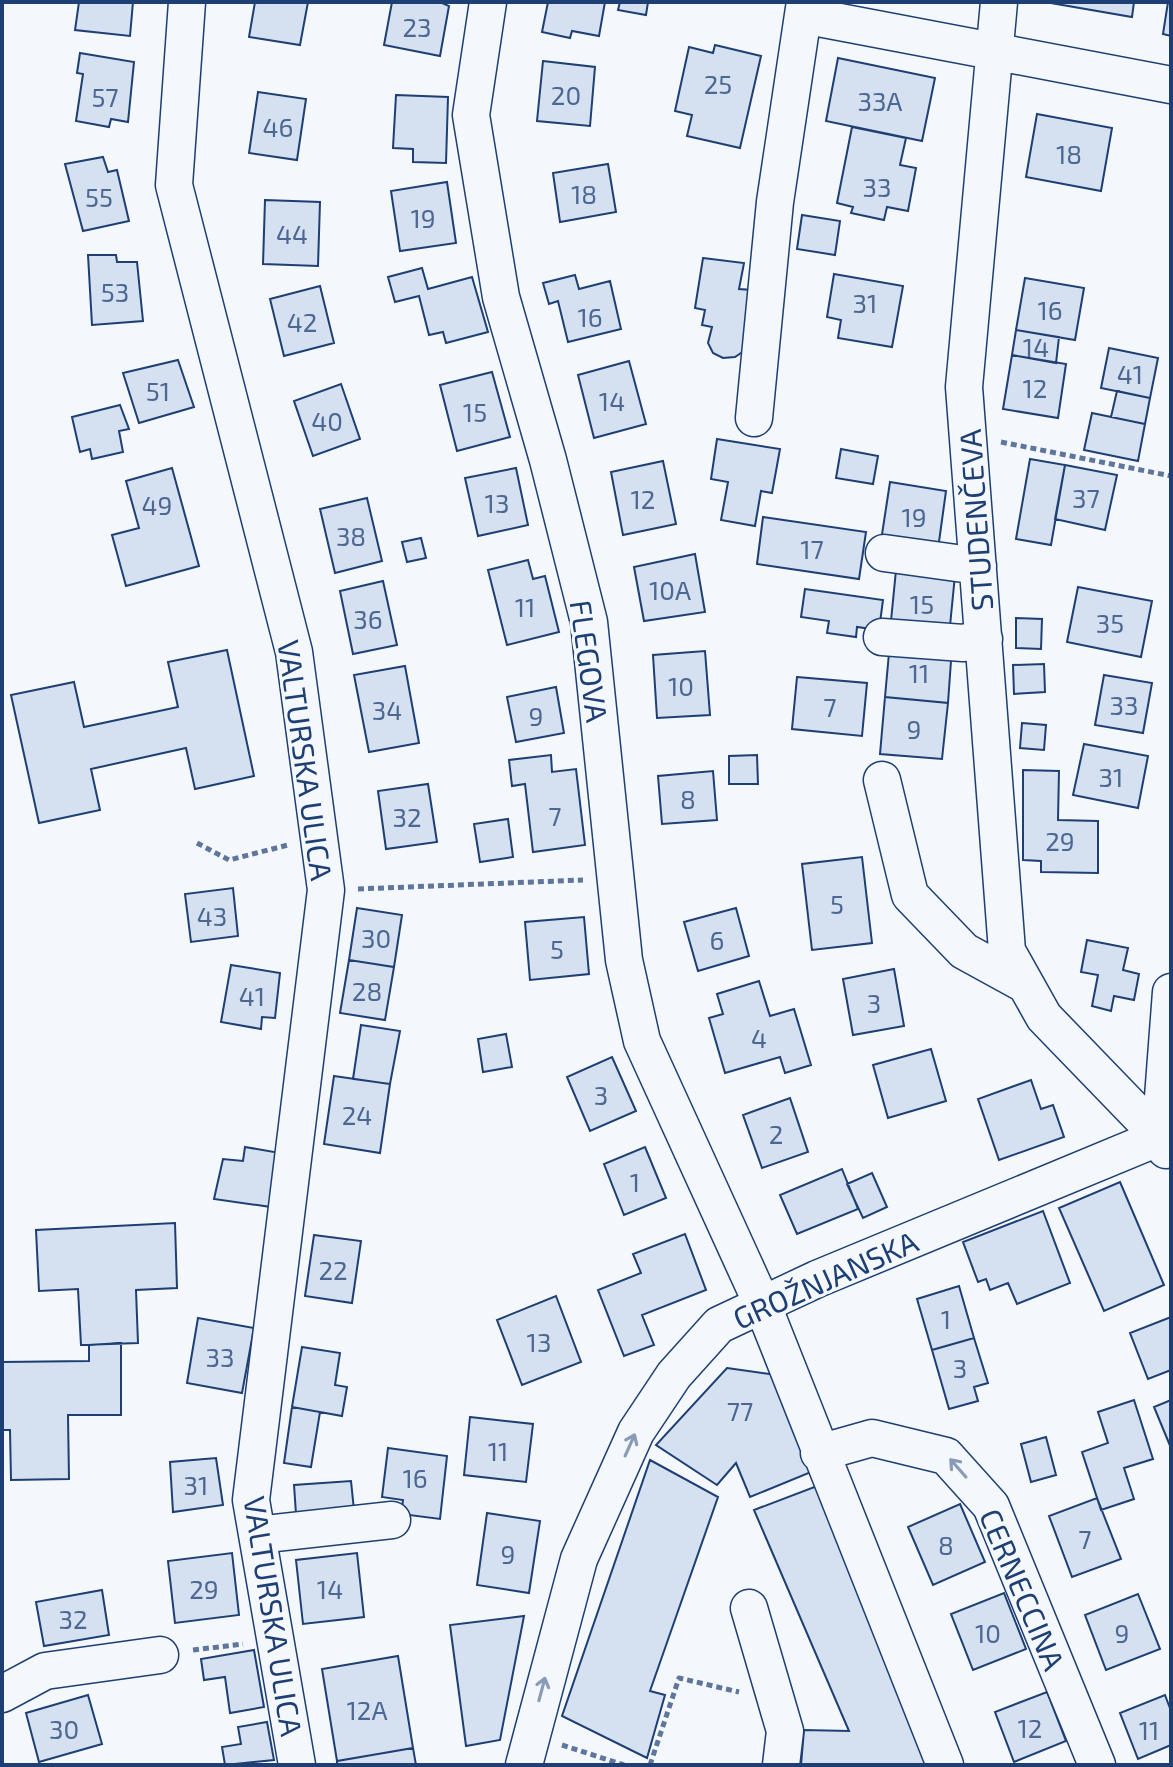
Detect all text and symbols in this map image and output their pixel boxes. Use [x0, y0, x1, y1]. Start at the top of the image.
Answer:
house number: 23 [402, 11, 432, 42]
house number: 25 [704, 68, 732, 99]
house number: 20 [551, 79, 581, 110]
house number: 57 [91, 81, 119, 112]
house number: 33A [857, 85, 903, 116]
house number: 46 [263, 111, 293, 142]
house number: 18 [1056, 138, 1082, 169]
house number: 33 [863, 171, 891, 202]
house number: 18 [571, 178, 597, 209]
house number: 55 [85, 181, 113, 212]
house number: 19 [410, 202, 436, 233]
house number: 44 [276, 218, 308, 249]
house number: 53 [101, 276, 129, 307]
house number: 31 [853, 287, 877, 318]
house number: 16 [1037, 294, 1063, 325]
house number: 16 [577, 301, 603, 332]
house number: 42 [287, 306, 317, 337]
house number: 14 [1023, 331, 1049, 362]
house number: 41 [1117, 358, 1143, 389]
house number: 12 [1023, 372, 1047, 403]
house number: 51 [146, 375, 170, 406]
house number: 14 [599, 385, 625, 416]
house number: 15 [463, 396, 487, 427]
house number: 40 [311, 405, 343, 436]
street label: STUDENČEVA [951, 428, 999, 612]
house number: 37 [1072, 482, 1100, 513]
house number: 12 [631, 483, 655, 514]
house number: 13 [485, 487, 509, 518]
house number: 49 [142, 489, 172, 520]
house number: 19 [901, 501, 927, 532]
house number: 38 [336, 520, 366, 551]
house number: 17 [800, 533, 824, 564]
house number: 10A [649, 574, 691, 605]
house number: 15 [910, 588, 934, 619]
house number: 11 [515, 591, 535, 622]
street label: FLEGOVA [564, 598, 616, 725]
house number: 36 [353, 603, 383, 634]
house number: 35 [1096, 607, 1124, 638]
street label: VALTURSKA ULICA [271, 637, 341, 883]
house number: 11 [909, 657, 929, 688]
house number: 10 [668, 670, 694, 701]
house number: 33 [1110, 689, 1138, 720]
house number: 7 [823, 691, 837, 722]
house number: 34 [372, 694, 402, 725]
house number: 9 [529, 700, 543, 731]
house number: 9 [907, 713, 921, 744]
house number: 31 [1099, 761, 1123, 792]
house number: 8 [680, 783, 696, 814]
house number: 7 [548, 800, 562, 831]
house number: 32 [392, 801, 422, 832]
house number: 29 [1045, 825, 1075, 856]
house number: 5 [830, 888, 844, 919]
house number: 43 [197, 900, 227, 931]
house number: 30 [361, 922, 391, 953]
house number: 6 [710, 924, 724, 955]
house number: 5 [550, 933, 564, 964]
house number: 28 [352, 975, 382, 1006]
house number: 41 [239, 980, 265, 1011]
house number: 3 [867, 987, 881, 1018]
house number: 4 [751, 1022, 767, 1053]
house number: 3 [594, 1079, 608, 1110]
house number: 24 [342, 1099, 372, 1130]
house number: 2 [769, 1118, 783, 1149]
house number: 1 [630, 1166, 640, 1197]
street label: GROŽNJANSKA [727, 1222, 923, 1336]
house number: 22 [318, 1254, 348, 1285]
house number: 1 [941, 1303, 951, 1334]
house number: 13 [527, 1326, 551, 1357]
house number: 33 [206, 1341, 234, 1372]
house number: 3 [953, 1352, 967, 1383]
house number: 77 [727, 1395, 753, 1426]
one-way arrow [623, 1434, 638, 1458]
house number: 11 [488, 1435, 508, 1466]
one-way arrow [949, 1459, 967, 1479]
house number: 16 [402, 1462, 428, 1493]
house number: 31 [184, 1469, 208, 1500]
street label: VALTURSKA ULICA [237, 1493, 311, 1739]
street label: CERNECCINA [973, 1503, 1073, 1675]
house number: 7 [1078, 1523, 1092, 1554]
house number: 8 [938, 1529, 954, 1560]
house number: 9 [501, 1538, 515, 1569]
house number: 29 [189, 1573, 219, 1604]
house number: 14 [317, 1573, 343, 1604]
house number: 32 [58, 1603, 88, 1634]
house number: 10 [975, 1617, 1001, 1648]
house number: 9 [1115, 1617, 1129, 1648]
one-way arrow [536, 1677, 551, 1703]
house number: 12A [346, 1694, 388, 1725]
house number: 12 [1018, 1712, 1042, 1743]
house number: 30 [49, 1713, 79, 1744]
house number: 11 [1139, 1714, 1159, 1745]

